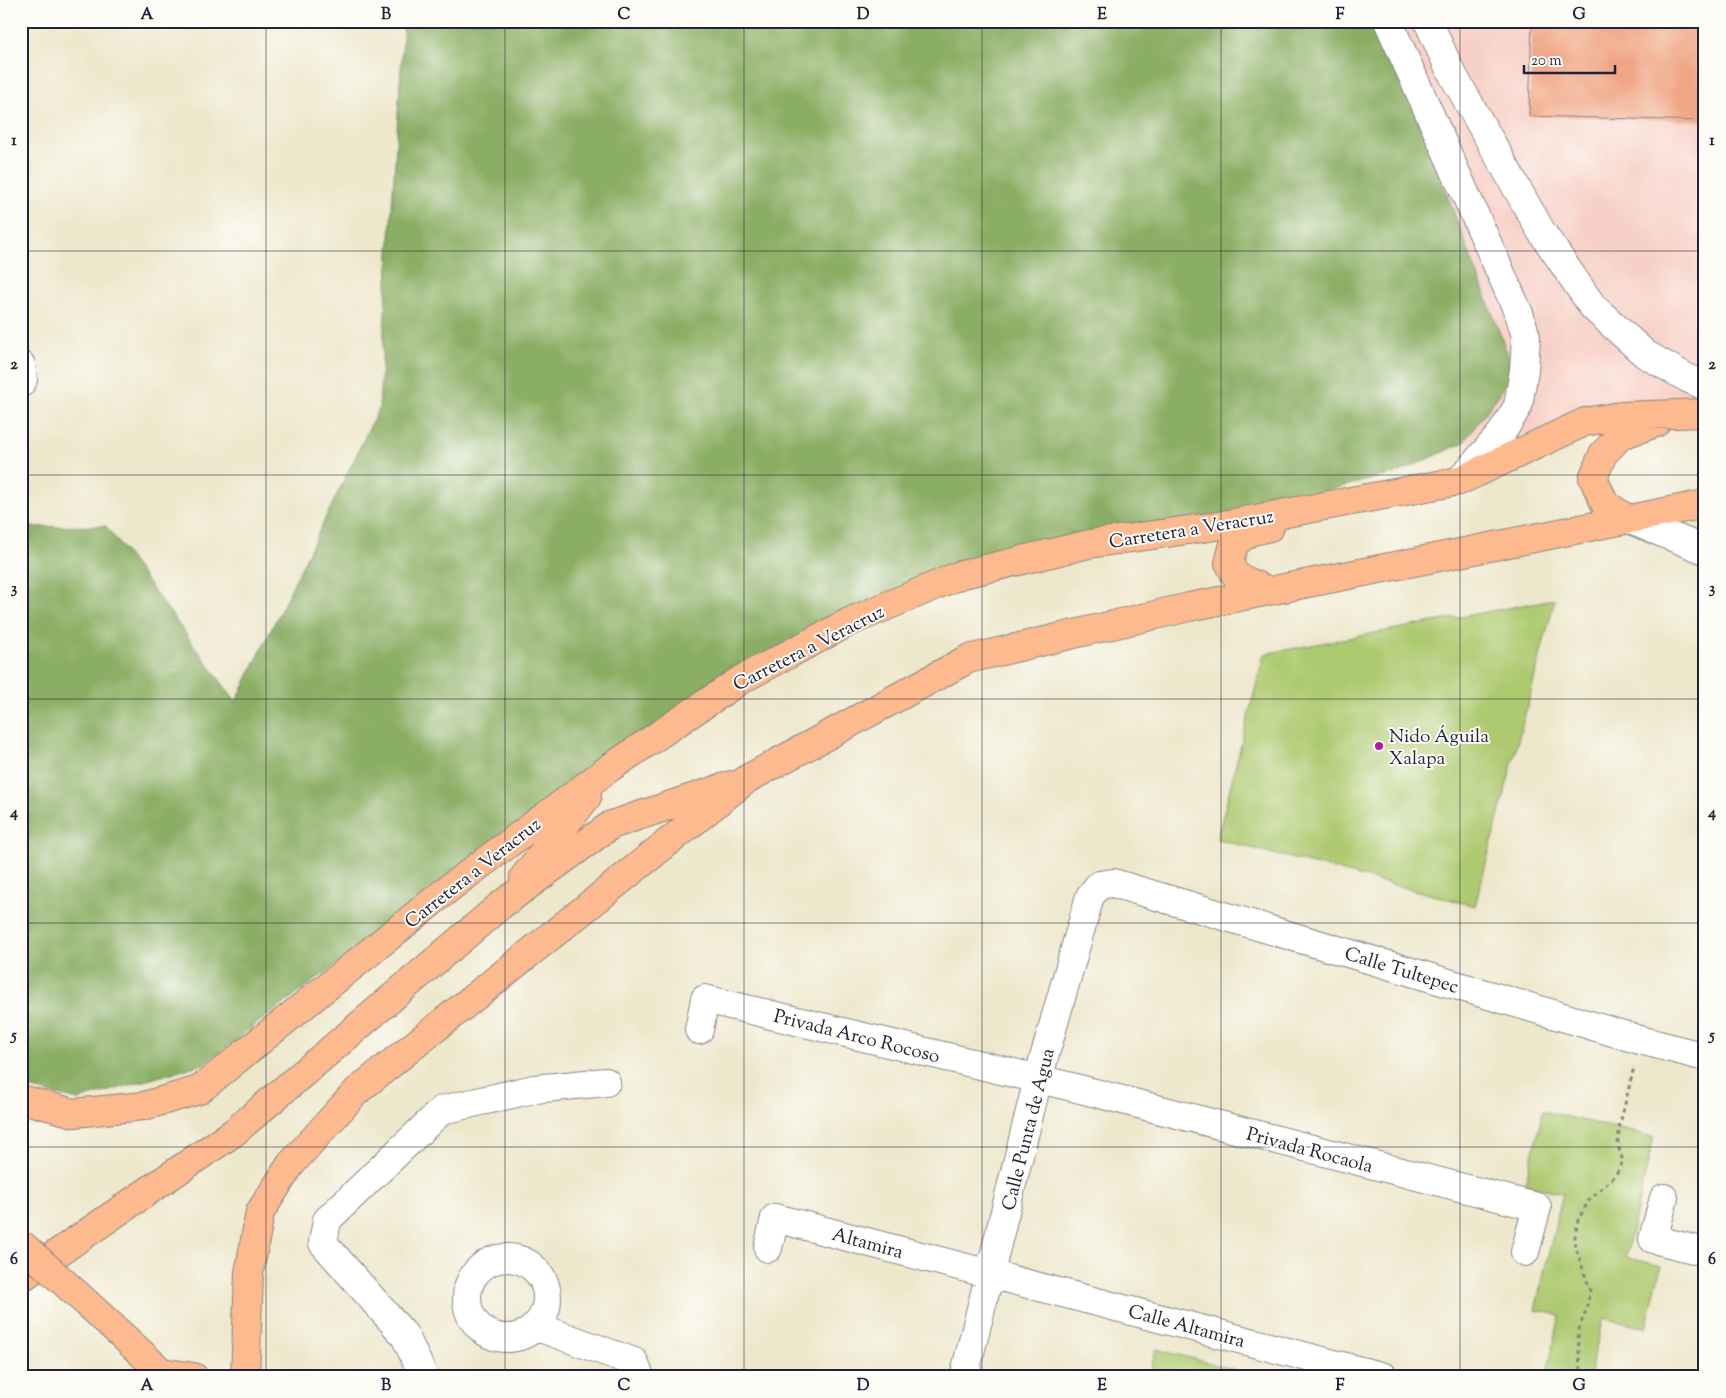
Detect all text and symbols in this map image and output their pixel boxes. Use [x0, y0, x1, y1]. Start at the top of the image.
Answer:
text: A [141, 4, 154, 27]
text: B [381, 4, 391, 27]
text: C [618, 4, 631, 27]
text: D [857, 4, 870, 27]
text: E [1097, 4, 1107, 27]
text: F [1336, 4, 1345, 27]
text: G [1572, 4, 1586, 27]
scale bar [1524, 42, 1615, 74]
text: 20 m [1531, 51, 1562, 72]
text: 1 [11, 130, 17, 153]
text: 1 [1709, 130, 1715, 153]
text: 2 [10, 354, 18, 377]
text: 2 [1708, 354, 1716, 377]
street label: Carretera a Veracruz [1107, 504, 1276, 557]
text: 3 [11, 578, 18, 601]
text: 3 [1709, 578, 1716, 601]
street label: Carretera a Veracruz [729, 599, 889, 699]
place label: Nido Águila Xalapa [1389, 724, 1489, 773]
marker: Nido Águila Xalapa [1373, 740, 1385, 752]
text: 4 [9, 802, 18, 825]
text: 4 [1707, 802, 1716, 825]
street label: Carretera a Veracruz [400, 812, 547, 936]
street label: Calle Tultepec [1341, 941, 1462, 1002]
street label: Privada Arco Rocoso [770, 1004, 942, 1071]
text: 5 [9, 1025, 17, 1048]
text: 5 [1707, 1025, 1715, 1048]
street label: Calle Punta de Agua [996, 1045, 1063, 1214]
street label: Privada Rocaola [1243, 1122, 1376, 1181]
street label: Altamira [829, 1222, 906, 1267]
text: 6 [10, 1249, 18, 1272]
text: 6 [1708, 1249, 1716, 1272]
street label: Calle Altamira [1125, 1299, 1248, 1356]
text: A [141, 1375, 154, 1398]
text: B [381, 1375, 391, 1398]
text: C [618, 1375, 631, 1398]
text: D [857, 1375, 870, 1398]
text: E [1097, 1375, 1107, 1398]
text: F [1336, 1375, 1345, 1398]
text: G [1572, 1375, 1586, 1398]

